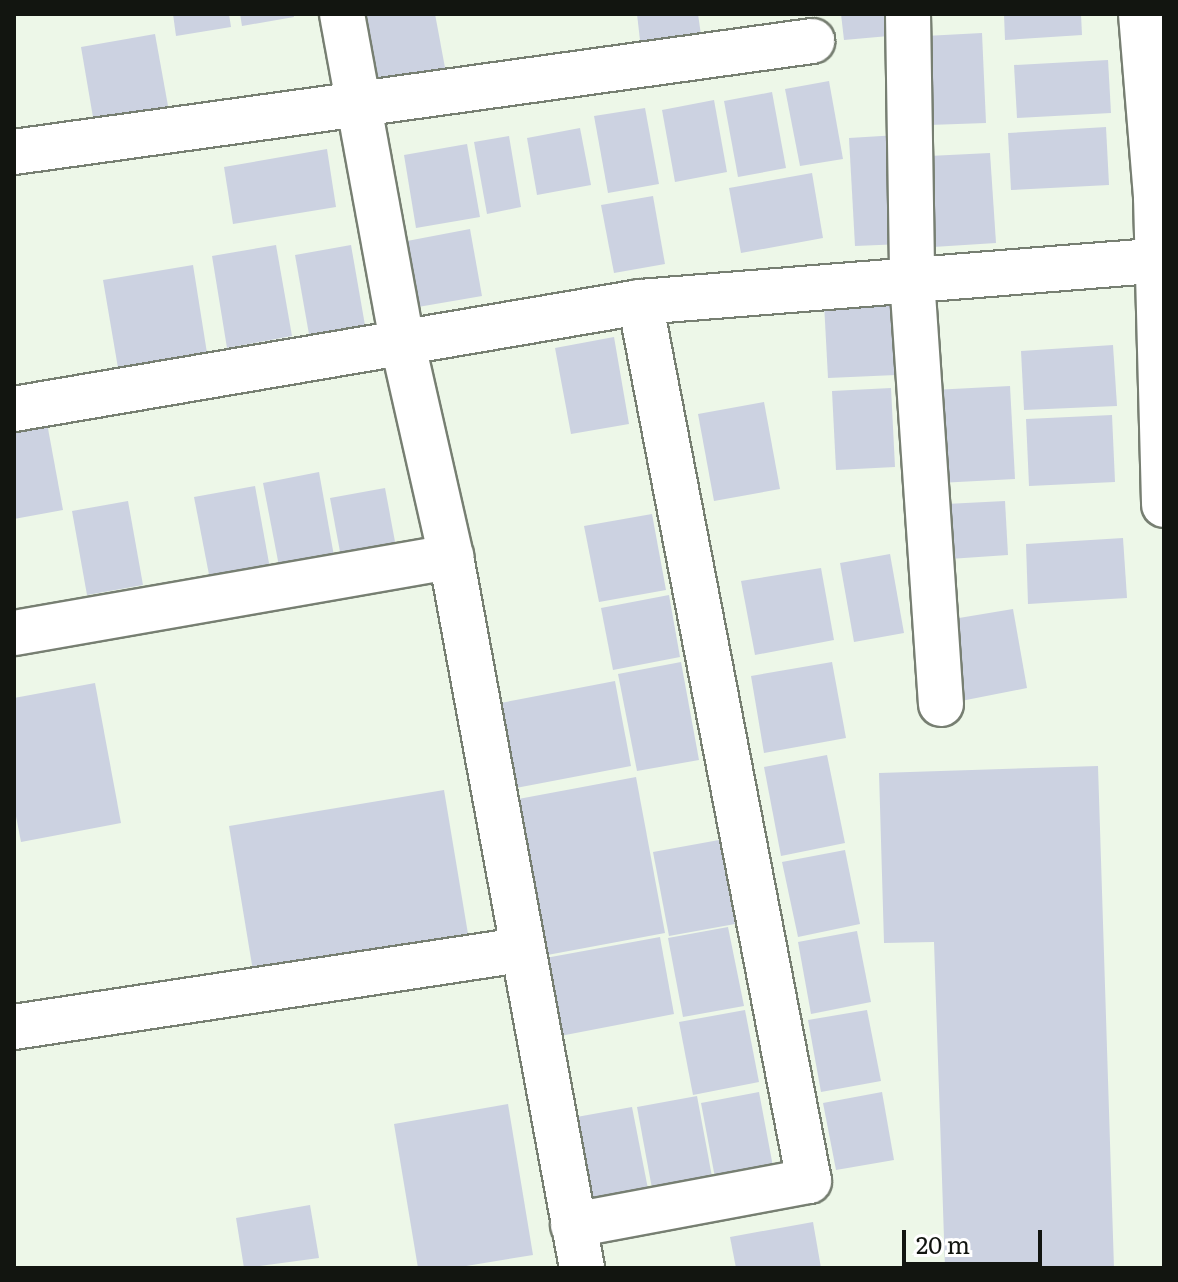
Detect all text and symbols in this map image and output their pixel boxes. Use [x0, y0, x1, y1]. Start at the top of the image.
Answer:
scale bar [906, 1214, 1046, 1264]
text: 20 m [916, 1226, 970, 1261]

